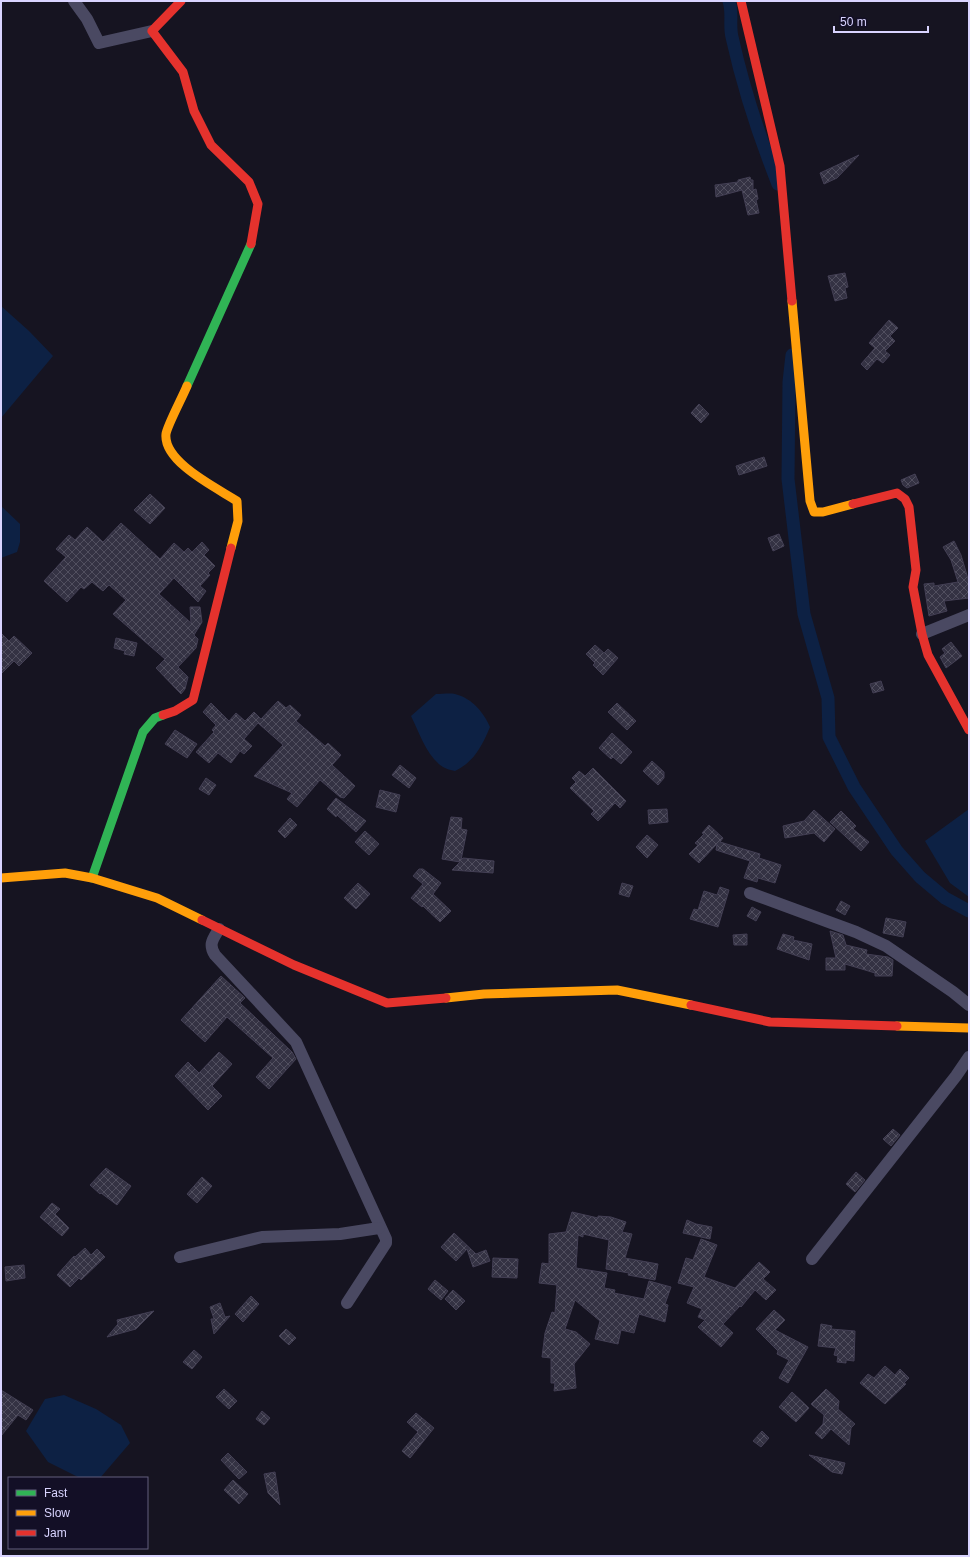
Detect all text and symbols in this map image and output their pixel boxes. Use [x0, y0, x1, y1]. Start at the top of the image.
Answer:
scale bar [834, 8, 928, 34]
text: 50 m [840, 15, 867, 29]
legend [8, 1477, 148, 1549]
text: Fast [44, 1486, 68, 1500]
text: Slow [44, 1506, 70, 1520]
text: Jam [44, 1526, 67, 1540]

